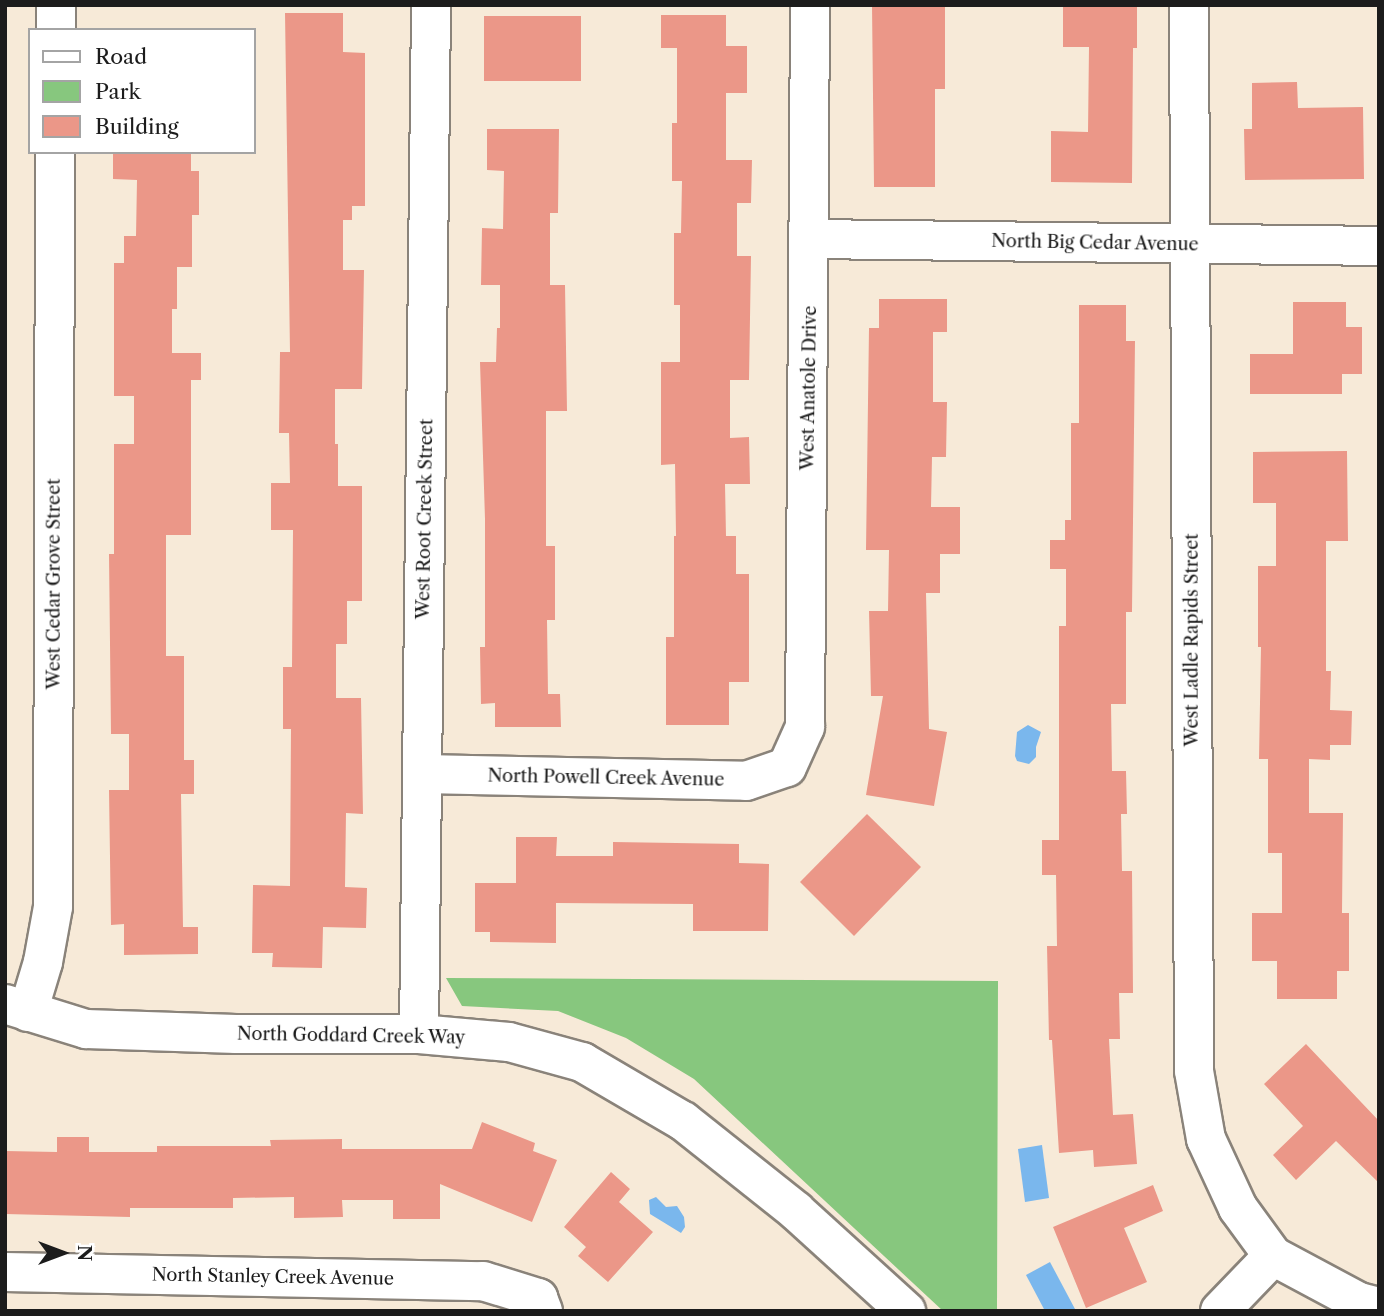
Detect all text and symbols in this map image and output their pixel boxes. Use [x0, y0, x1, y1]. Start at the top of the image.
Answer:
legend [28, 28, 256, 154]
text: Road [95, 44, 147, 69]
text: Park [95, 79, 141, 104]
text: Building [95, 114, 179, 139]
street label: North Big Cedar Avenue [991, 230, 1199, 256]
street label: West Anatole Drive [797, 305, 821, 471]
street label: West Root Creek Street [412, 418, 438, 620]
street label: West Cedar Grove Street [43, 478, 65, 690]
street label: West Ladle Rapids Street [1181, 533, 1203, 747]
street label: North Powell Creek Avenue [487, 765, 725, 791]
street label: North Goddard Creek Way [236, 1023, 466, 1049]
north arrow [28, 1218, 98, 1288]
text: N [73, 1245, 96, 1261]
street label: North Stanley Creek Avenue [151, 1264, 395, 1290]

